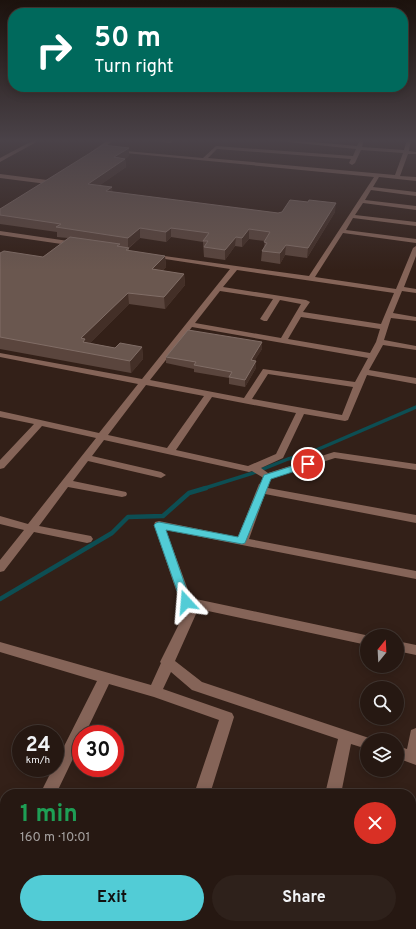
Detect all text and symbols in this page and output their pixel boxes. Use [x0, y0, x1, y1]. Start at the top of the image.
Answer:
text: 50 m [94, 21, 161, 57]
icon: right [28, 24, 80, 76]
text: Turn right [94, 56, 174, 79]
pin [291, 447, 325, 481]
icon: arrive [297, 453, 319, 475]
position arrow [165, 581, 207, 623]
north arrow [360, 629, 404, 673]
map controls [360, 629, 404, 777]
button: search [360, 681, 404, 725]
speed limit sign: 30 [72, 725, 124, 777]
text: 24 [25, 733, 51, 759]
button: layers [360, 733, 404, 777]
text: km/h [26, 754, 50, 767]
text: 1 min [20, 800, 78, 830]
button: close [354, 802, 396, 844]
text: 160 m · 10:01 [20, 830, 90, 846]
button: Exit [20, 875, 204, 921]
button: Share [212, 875, 396, 921]

